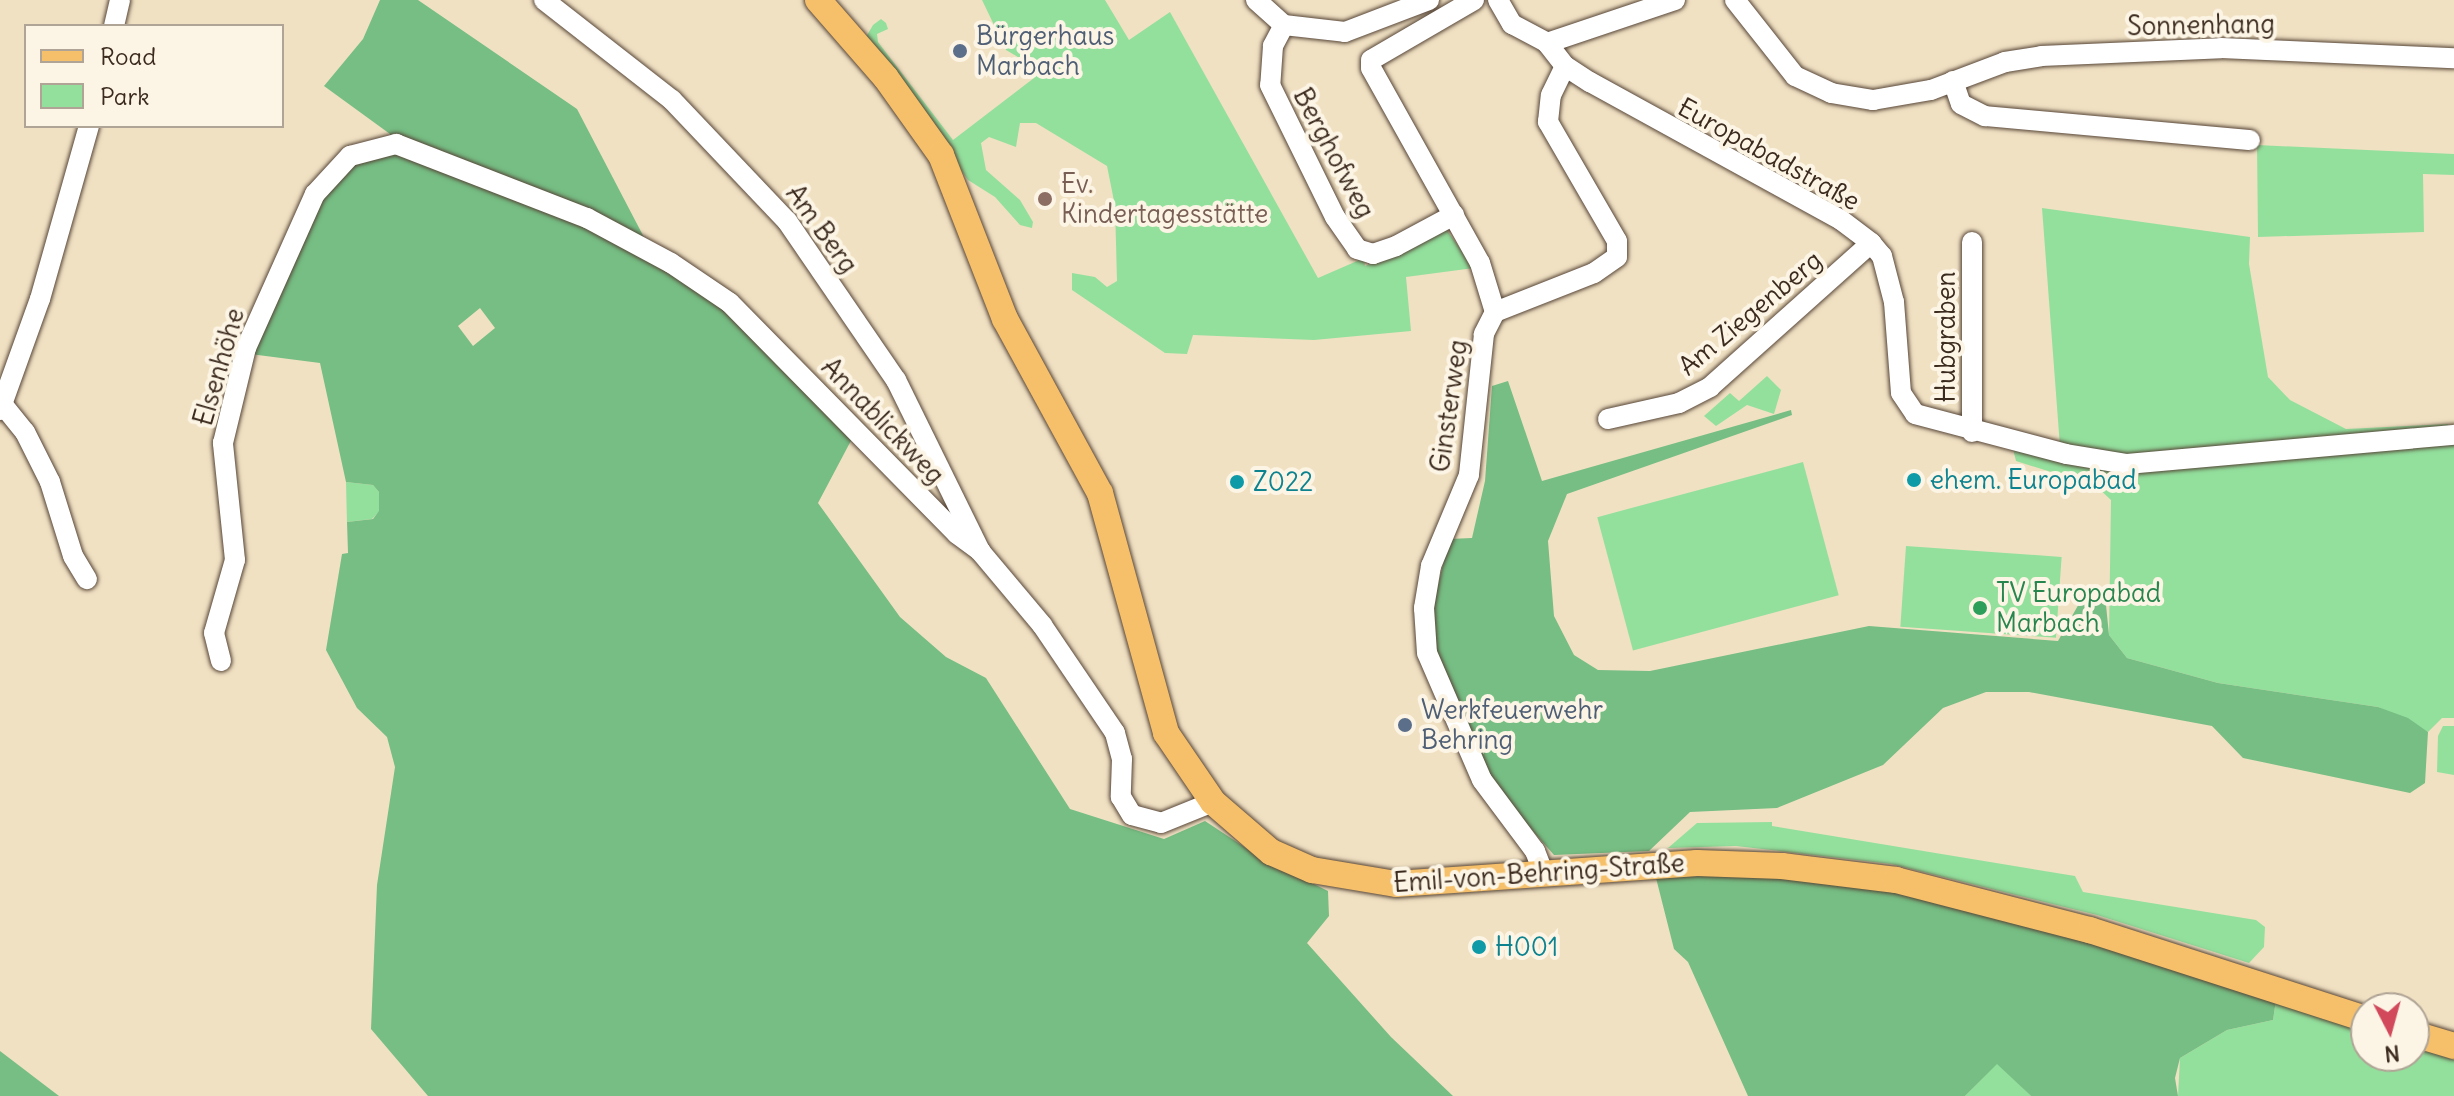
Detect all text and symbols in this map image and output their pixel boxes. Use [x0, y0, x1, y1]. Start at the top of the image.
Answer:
street label: Sonnenhang [2127, 8, 2275, 42]
place label: Bürgerhaus Marbach [976, 20, 1114, 82]
legend [24, 24, 284, 128]
text: Road [100, 41, 156, 71]
marker: Bürgerhaus Marbach [951, 42, 969, 60]
text: Park [100, 81, 150, 111]
street label: Berghofweg [1287, 83, 1381, 223]
street label: Europabadstraße [1673, 91, 1865, 217]
place label: Ev. Kindertagesstätte [1061, 168, 1268, 230]
street label: Am Berg [780, 179, 864, 279]
marker: Ev. Kindertagesstätte [1036, 190, 1054, 208]
street label: Am Ziegenberg [1672, 244, 1828, 382]
street label: Hubgraben [1930, 271, 1962, 403]
street label: Elsenhöhe [187, 305, 251, 429]
street label: Ginsterweg [1424, 338, 1474, 474]
street label: Annablickweg [815, 352, 951, 490]
place label: ehem. Europabad [1930, 464, 2136, 496]
place label: Z022 [1253, 466, 1313, 498]
marker: ehem. Europabad [1905, 471, 1923, 489]
marker: Z022 [1228, 473, 1246, 491]
place label: TV Europabad Marbach [1996, 577, 2161, 638]
marker: TV Europabad Marbach [1971, 599, 1989, 617]
place label: Werkfeuerwehr Behring [1421, 694, 1603, 756]
marker: Werkfeuerwehr Behring [1396, 716, 1414, 734]
street label: Emil-von-Behring-Straße [1392, 847, 1686, 899]
place label: H001 [1495, 931, 1558, 963]
marker: H001 [1470, 938, 1488, 956]
north arrow [2350, 992, 2430, 1072]
text: N [2383, 1039, 2401, 1069]

